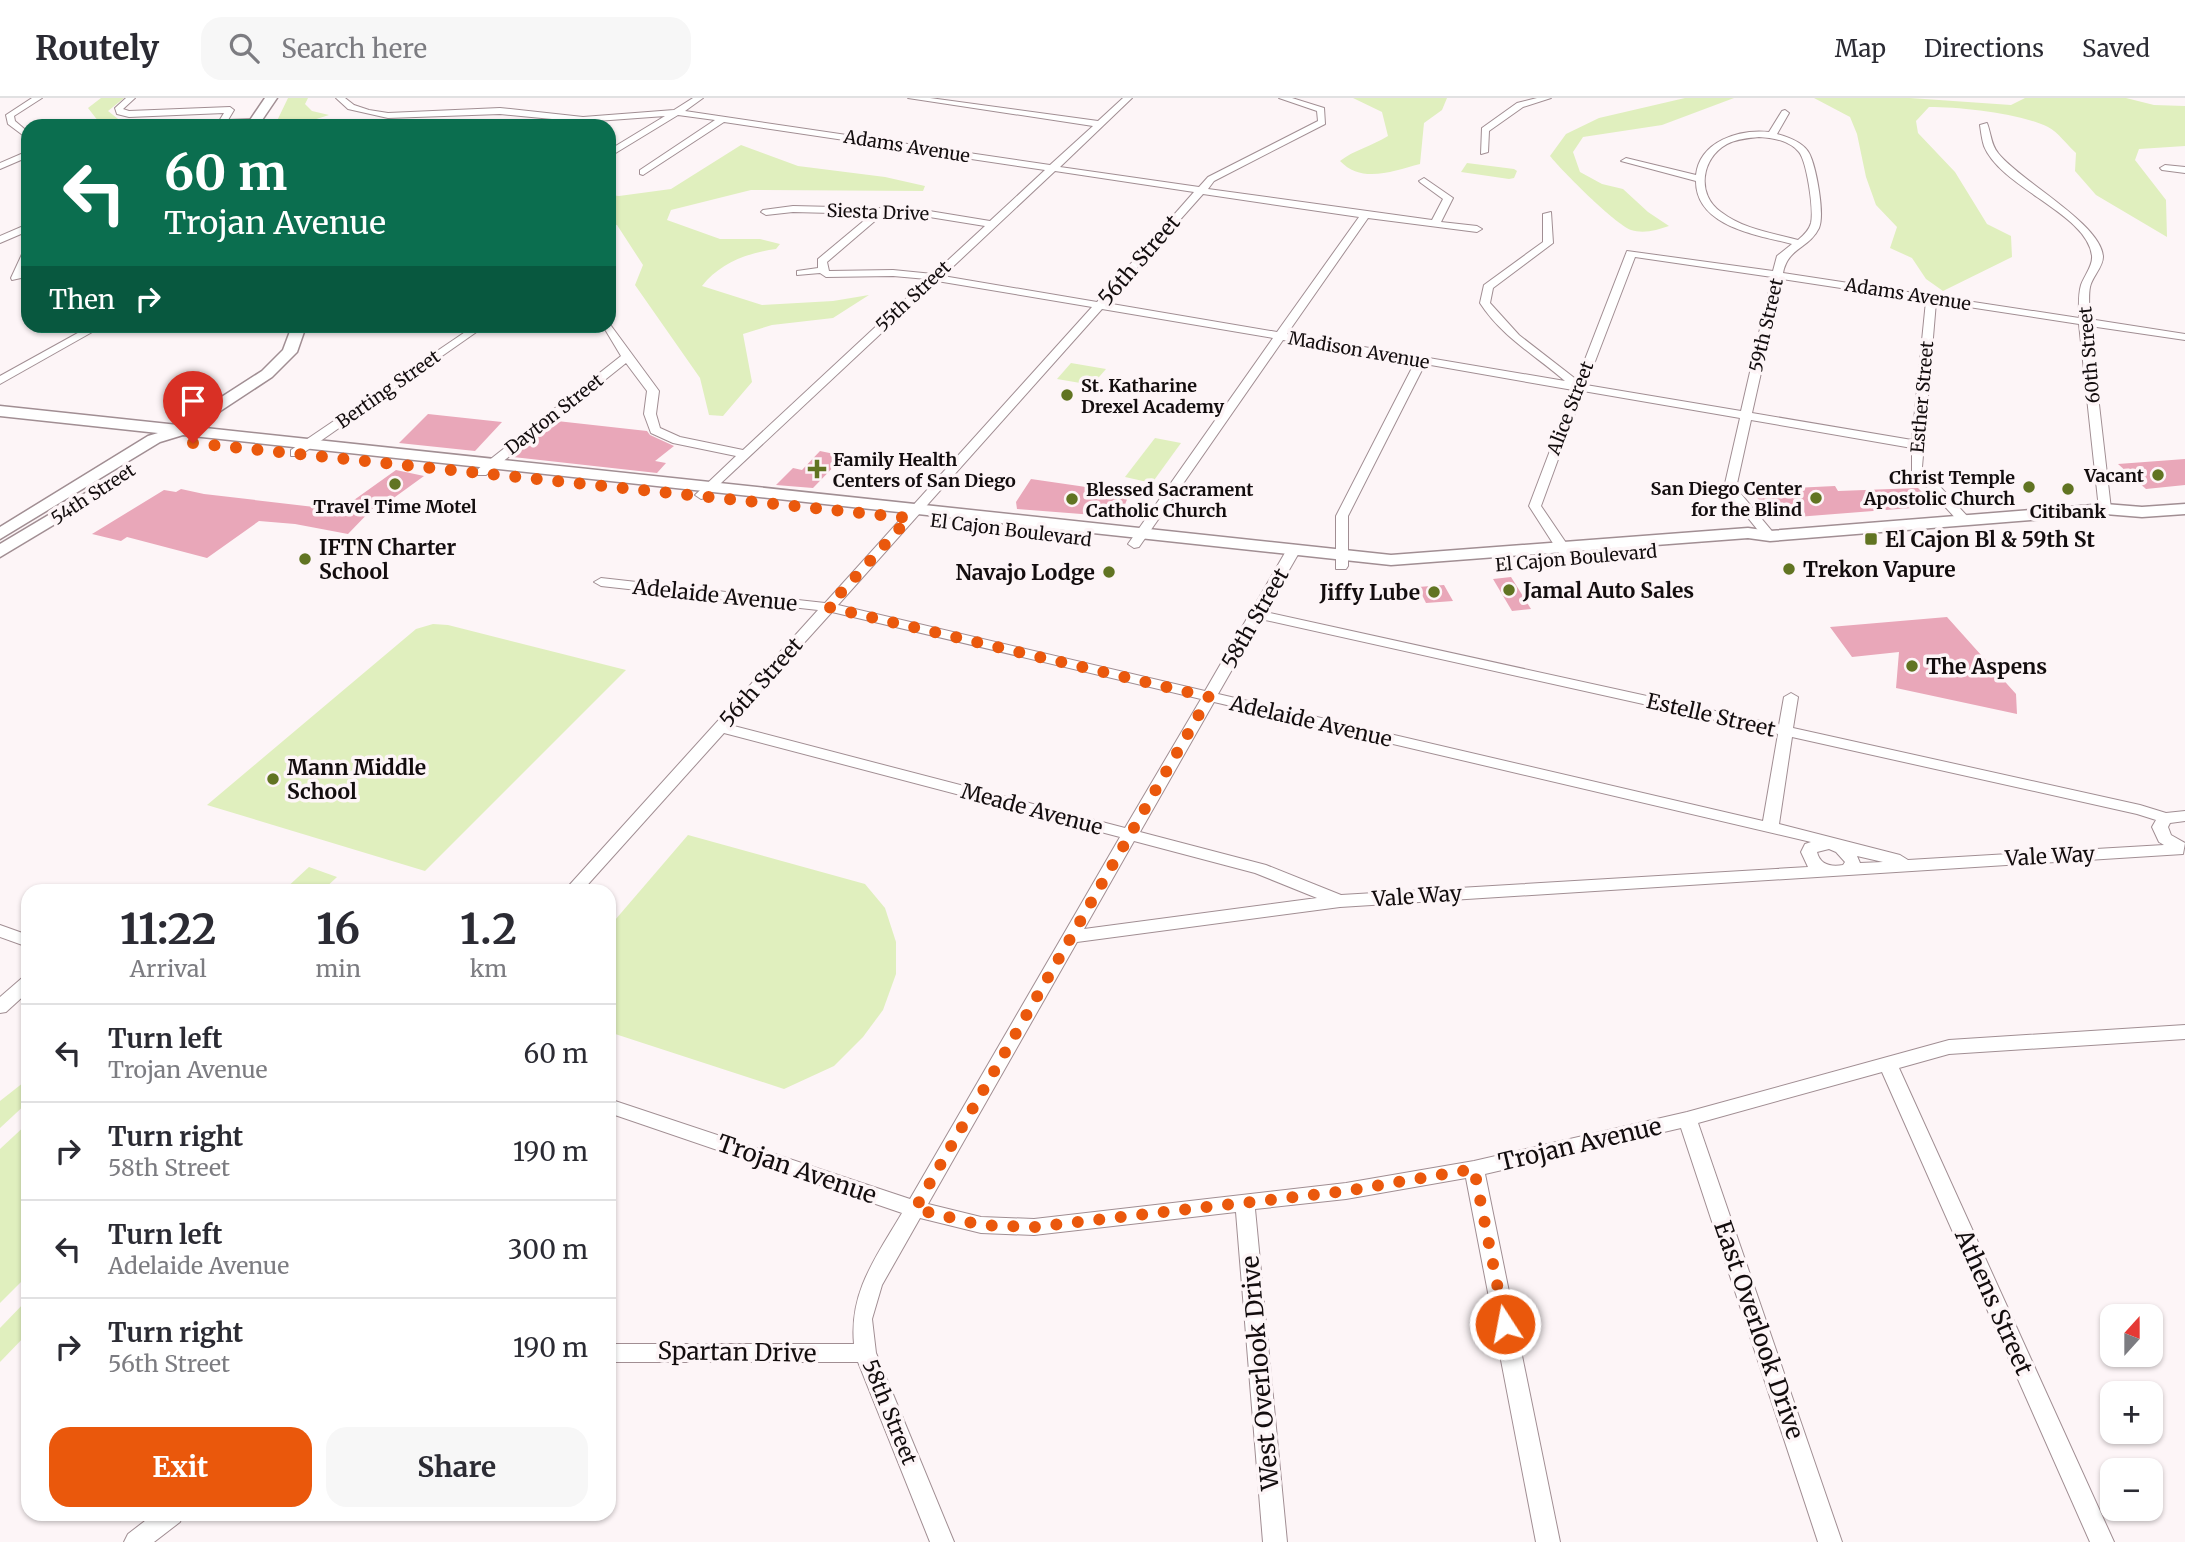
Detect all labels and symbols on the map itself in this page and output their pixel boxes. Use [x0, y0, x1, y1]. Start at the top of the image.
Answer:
street label: Adams Avenue [841, 125, 972, 167]
street label: Siesta Drive [826, 199, 930, 225]
street label: 56th Street [1092, 209, 1186, 311]
street label: 55th Street [871, 256, 955, 336]
street label: Adams Avenue [1842, 273, 1973, 315]
street label: 59th Street [1744, 276, 1788, 374]
street label: 60th Street [2073, 306, 2105, 404]
street label: Madison Avenue [1287, 326, 1431, 374]
street label: Esther Street [1906, 340, 1938, 454]
street label: Berting Street [332, 345, 444, 433]
street label: Alice Street [1541, 358, 1598, 459]
street label: Dayton Street [500, 369, 608, 459]
pin [163, 371, 223, 443]
place label: St. Katharine Drexel Academy [1081, 374, 1225, 418]
marker: St. Katharine Drexel Academy [1059, 387, 1075, 403]
place label: Family Health Centers of San Diego [833, 448, 1016, 492]
street label: 54th Street [47, 458, 139, 530]
marker: Family Health Centers of San Diego [807, 459, 827, 479]
place label: Vacant [2083, 464, 2145, 487]
place label: Christ Temple Apostolic Church [1863, 466, 2015, 510]
marker: Vacant [2150, 467, 2166, 483]
marker: Travel Time Motel [387, 476, 403, 492]
place label: San Diego Center for the Blind [1651, 477, 1802, 521]
place label: Blessed Sacrament Catholic Church [1086, 478, 1254, 522]
marker: Christ Temple Apostolic Church [2021, 479, 2037, 495]
marker: Citibank [2060, 481, 2076, 497]
marker: San Diego Center for the Blind [1808, 490, 1824, 506]
marker: Blessed Sacrament Catholic Church [1064, 491, 1080, 507]
place label: Travel Time Motel [313, 495, 477, 518]
place label: Citibank [2030, 500, 2106, 523]
street label: El Cajon Boulevard [929, 509, 1093, 551]
place label: El Cajon Bl & 59th St [1885, 526, 2095, 553]
marker: El Cajon Bl & 59th St [1863, 531, 1879, 547]
place label: IFTN Charter School [319, 534, 456, 585]
street label: El Cajon Boulevard [1494, 539, 1658, 577]
marker: IFTN Charter School [297, 551, 313, 567]
place label: Trekon Vapure [1803, 556, 1956, 583]
place label: Navajo Lodge [956, 559, 1095, 586]
marker: Trekon Vapure [1781, 561, 1797, 577]
street label: 58th Street [1215, 563, 1295, 673]
marker: Navajo Lodge [1101, 564, 1117, 580]
street label: Adelaide Avenue [630, 573, 799, 617]
place label: Jamal Auto Sales [1522, 577, 1694, 604]
place label: Jiffy Lube [1318, 579, 1420, 606]
marker: Jamal Auto Sales [1501, 582, 1517, 598]
marker: Jiffy Lube [1426, 584, 1442, 600]
street label: 56th Street [714, 632, 808, 732]
place label: The Aspens [1926, 653, 2047, 680]
marker: The Aspens [1904, 658, 1920, 674]
street label: Estelle Street [1644, 687, 1778, 743]
street label: Adelaide Avenue [1226, 689, 1395, 753]
place label: Mann Middle School [287, 754, 426, 805]
marker: Mann Middle School [265, 771, 281, 787]
street label: Meade Avenue [958, 777, 1106, 841]
street label: Vale Way [2003, 840, 2096, 872]
street label: Vale Way [1370, 879, 1464, 913]
street label: Trojan Avenue [1495, 1110, 1665, 1178]
street label: Trojan Avenue [713, 1127, 881, 1211]
street label: East Overlook Drive [1707, 1217, 1811, 1443]
street label: Athens Street [1948, 1223, 2040, 1380]
street label: West Overlook Drive [1234, 1254, 1286, 1493]
position arrow [1468, 1287, 1542, 1361]
north arrow [2100, 1304, 2163, 1367]
street label: Spartan Drive [657, 1335, 817, 1369]
street label: 58th Street [857, 1355, 923, 1469]

